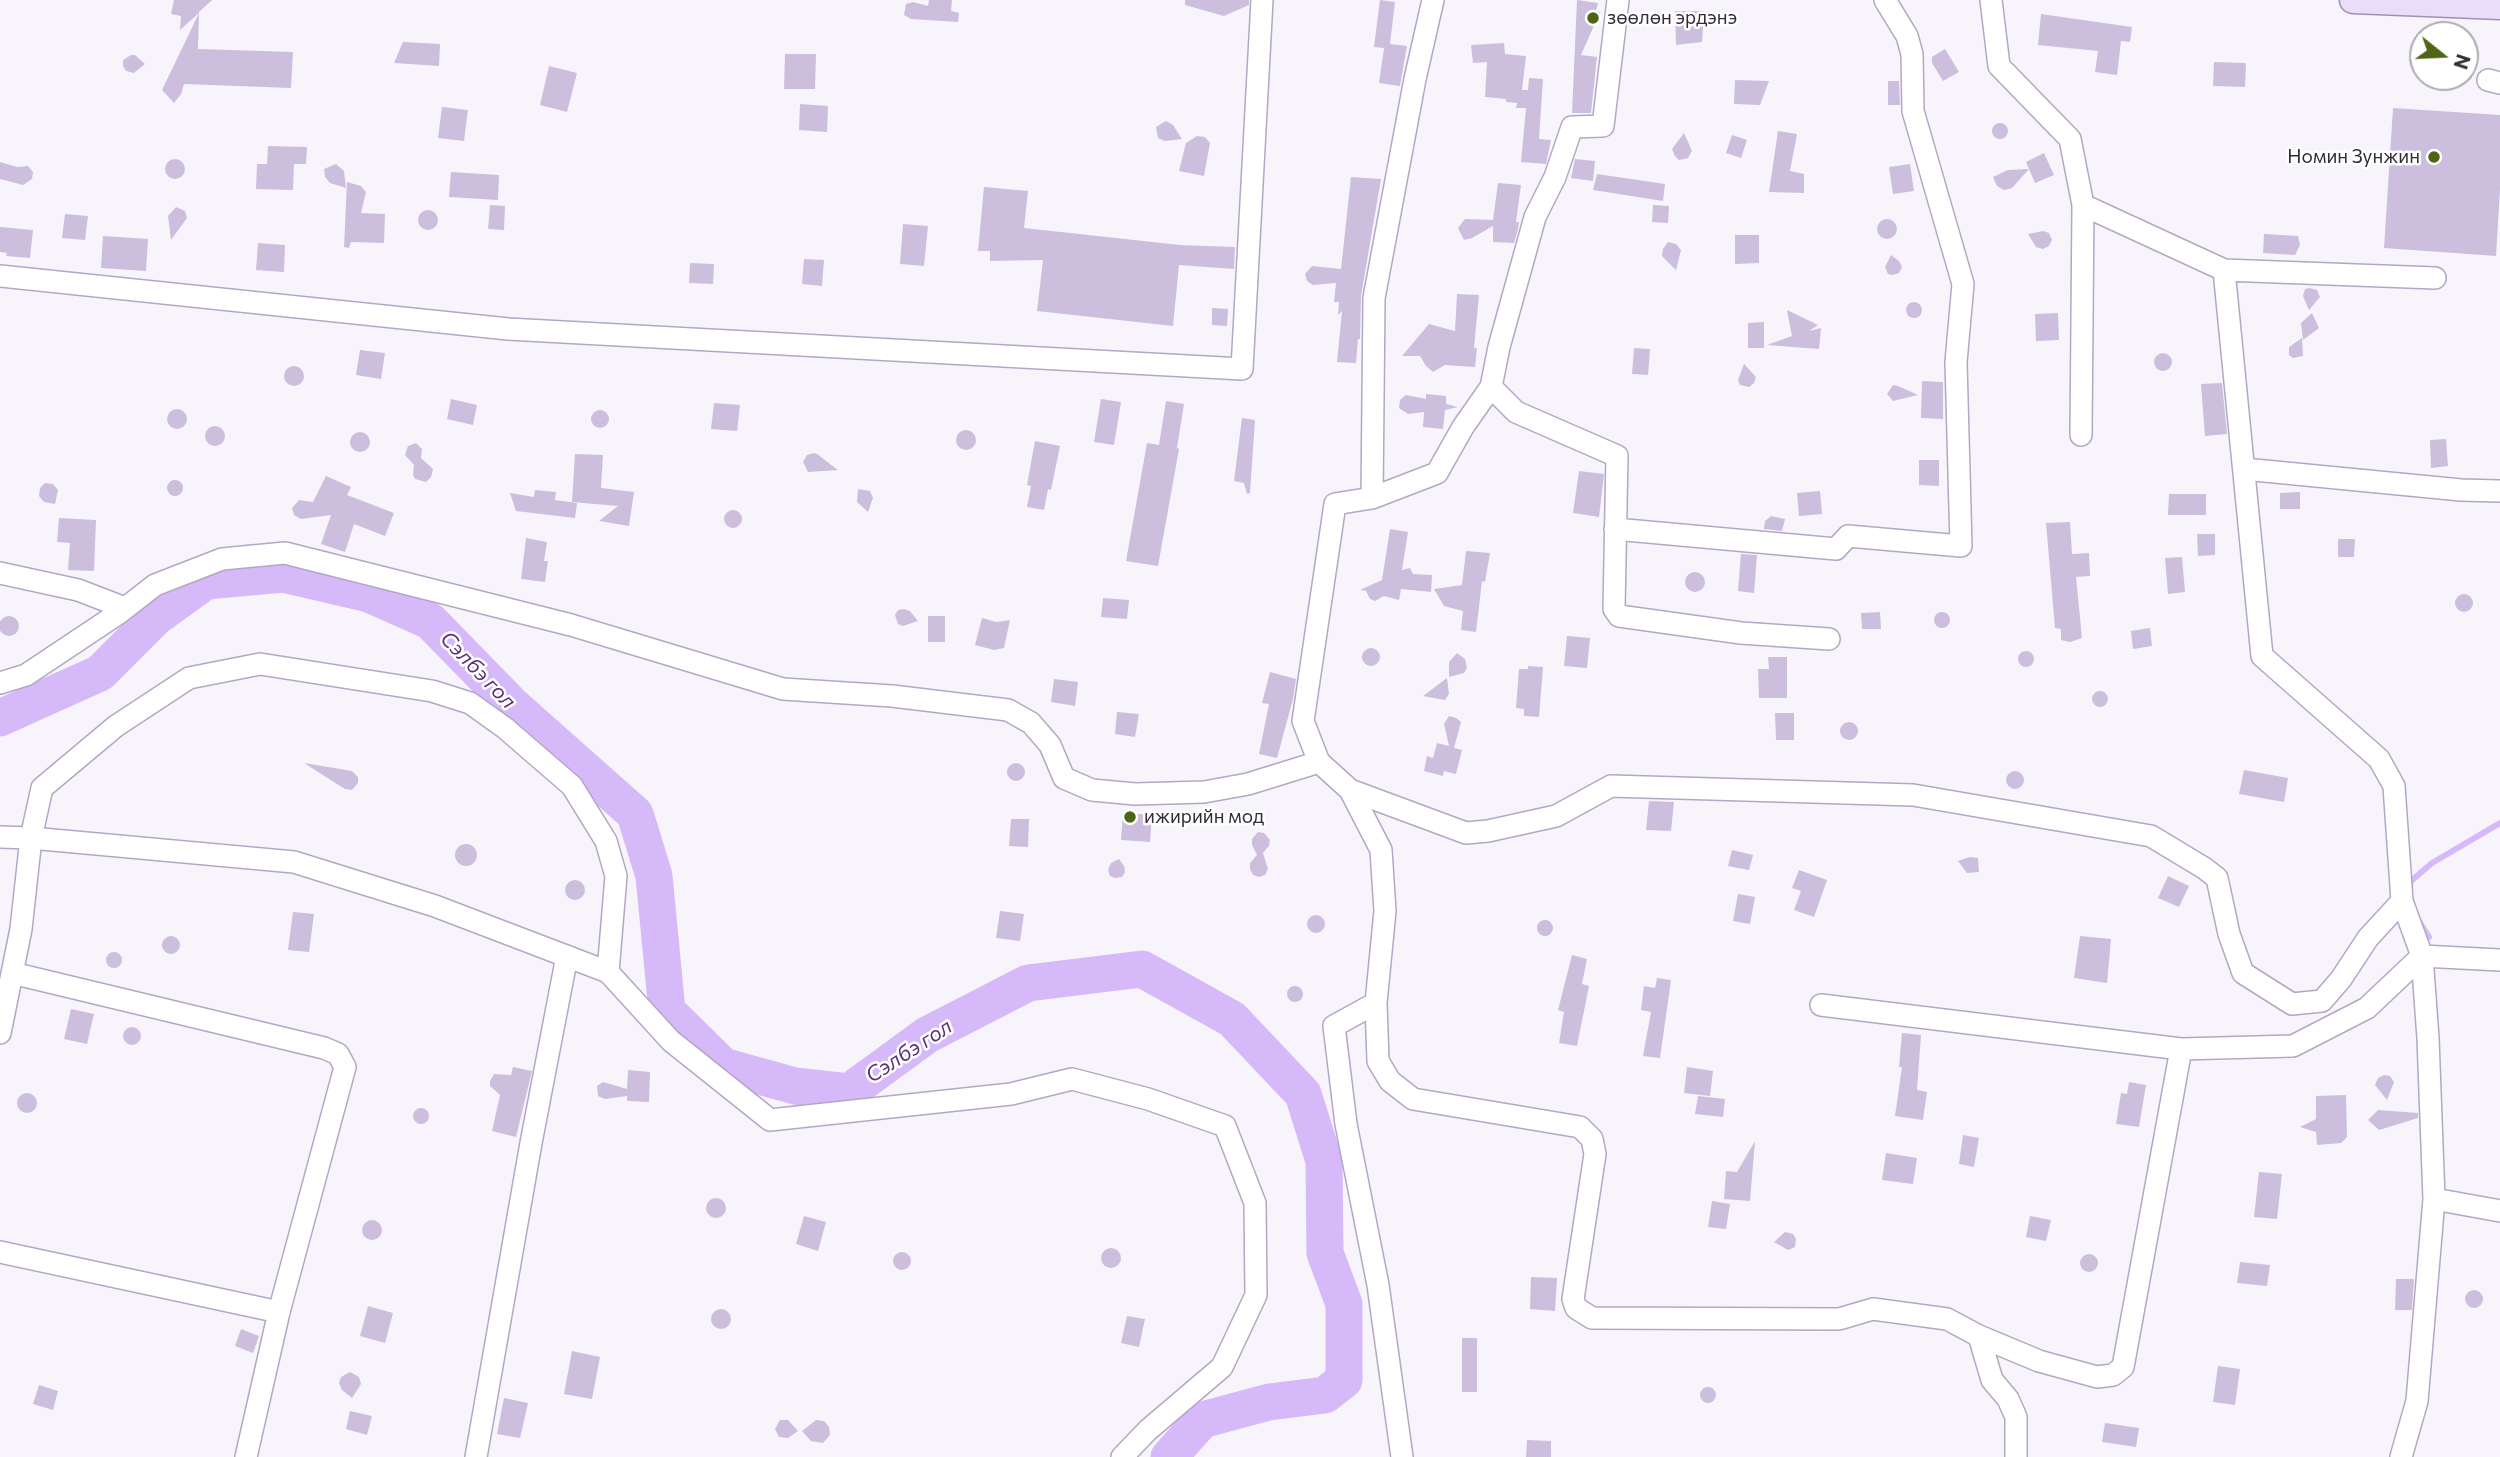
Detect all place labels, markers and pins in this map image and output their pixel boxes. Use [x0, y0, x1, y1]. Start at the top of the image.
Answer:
place label: зөөлөн эрдэнэ [1607, 7, 1737, 29]
marker: зөөлөн эрдэнэ [1585, 10, 1601, 26]
place label: Номин Зунжин [2287, 146, 2420, 168]
marker: Номин Зунжин [2426, 149, 2442, 165]
place label: ижирийн мод [1144, 806, 1264, 828]
marker: ижирийн мод [1122, 809, 1138, 825]

